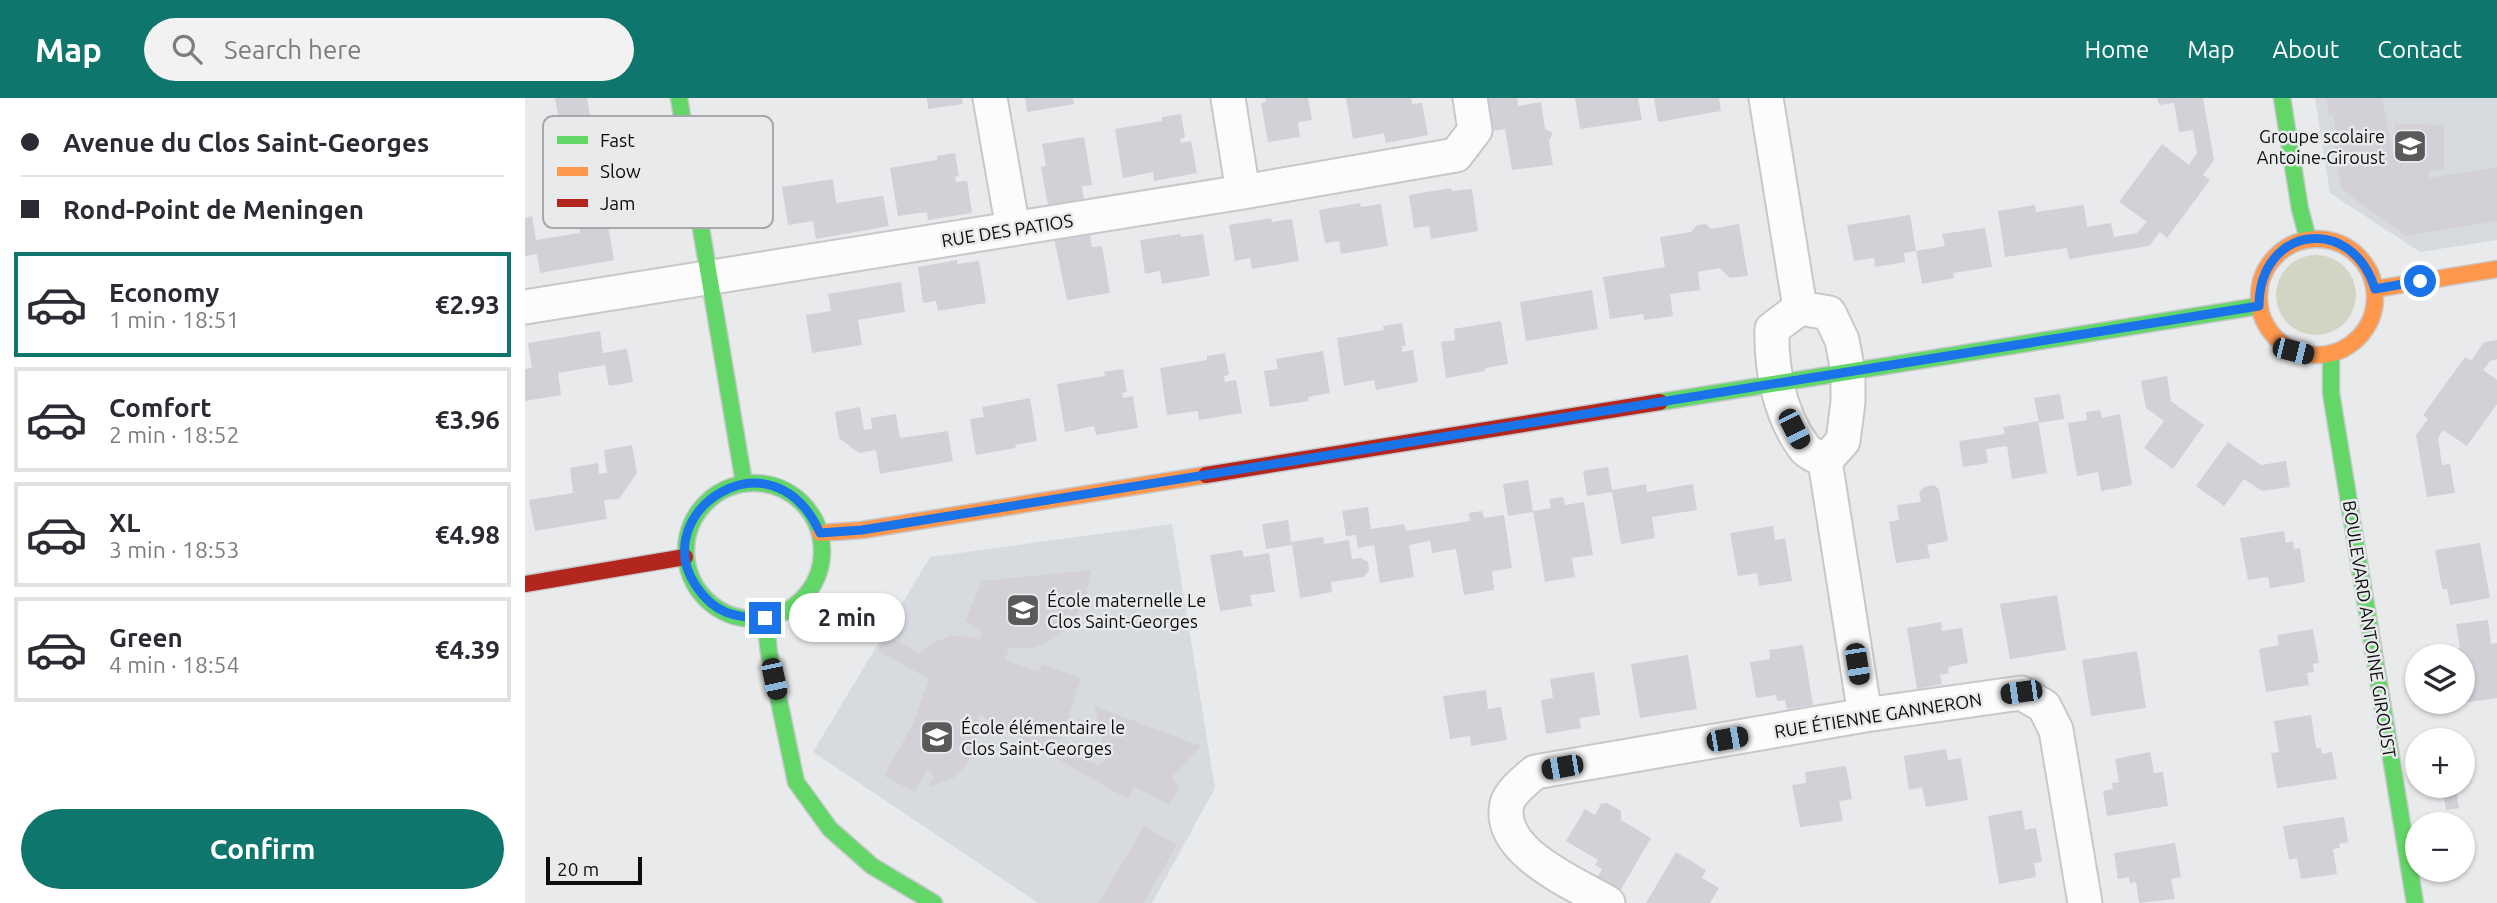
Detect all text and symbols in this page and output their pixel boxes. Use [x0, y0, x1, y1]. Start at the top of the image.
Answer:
search box [144, 18, 634, 81]
icon: search [168, 30, 206, 68]
text: Map [35, 31, 102, 68]
text: Search here [224, 35, 362, 64]
text: Home [2084, 36, 2149, 63]
text: Map [2187, 36, 2234, 63]
text: About [2272, 36, 2339, 63]
text: Contact [2377, 36, 2462, 63]
legend [543, 116, 773, 228]
place label: Groupe scolaire Antoine-Giroust [2257, 126, 2385, 167]
school or university icon: Groupe scolaire Antoine-Giroust [2391, 127, 2429, 165]
text: Avenue du Clos Saint-Georges [63, 128, 429, 157]
text: Fast [600, 129, 635, 151]
text: Slow [600, 160, 641, 182]
text: Jam [600, 192, 636, 214]
text: Rond-Point de Meningen [63, 195, 364, 224]
street label: RUE DES PATIOS [940, 210, 1074, 250]
route start [2404, 265, 2436, 297]
icon: car [25, 273, 88, 336]
text: Economy [109, 278, 219, 307]
text: €2.93 [435, 290, 500, 319]
text: 1 min · 18:51 [109, 307, 240, 332]
car [2271, 336, 2316, 366]
icon: car [25, 388, 88, 451]
text: Comfort [109, 393, 212, 422]
text: €3.96 [435, 405, 500, 434]
car [1776, 406, 1813, 452]
text: 2 min · 18:52 [109, 422, 240, 447]
street label: BOULEVARD ANTOINE GIROUST [2340, 499, 2400, 759]
icon: car [25, 503, 88, 566]
text: XL [109, 508, 140, 537]
text: €4.98 [435, 520, 500, 549]
text: 3 min · 18:53 [109, 537, 240, 562]
place label: École maternelle Le Clos Saint-Georges [1047, 589, 1206, 631]
school or university icon: École maternelle Le Clos Saint-Georges [1004, 591, 1042, 629]
callout: 2 min [789, 594, 905, 642]
route end [749, 602, 781, 634]
text: 2 min [818, 605, 876, 630]
icon: car [25, 618, 88, 681]
text: Green [109, 623, 183, 652]
text: €4.39 [435, 635, 500, 664]
car [1844, 642, 1871, 686]
map controls [2405, 644, 2475, 882]
button: layers [2405, 644, 2475, 714]
text: 4 min · 18:54 [109, 652, 240, 677]
car [760, 656, 789, 702]
car [1999, 679, 2044, 705]
street label: RUE ÉTIENNE GANNERON [1773, 688, 1983, 741]
place label: École élémentaire le Clos Saint-Georges [961, 716, 1125, 758]
school or university icon: École élémentaire le Clos Saint-Georges [918, 718, 956, 756]
car [1705, 725, 1750, 753]
button: + [2405, 728, 2475, 798]
car [1540, 753, 1585, 781]
button: Confirm [21, 809, 504, 889]
button: − [2405, 812, 2475, 882]
scale bar [546, 854, 642, 886]
text: 20 m [557, 858, 599, 880]

